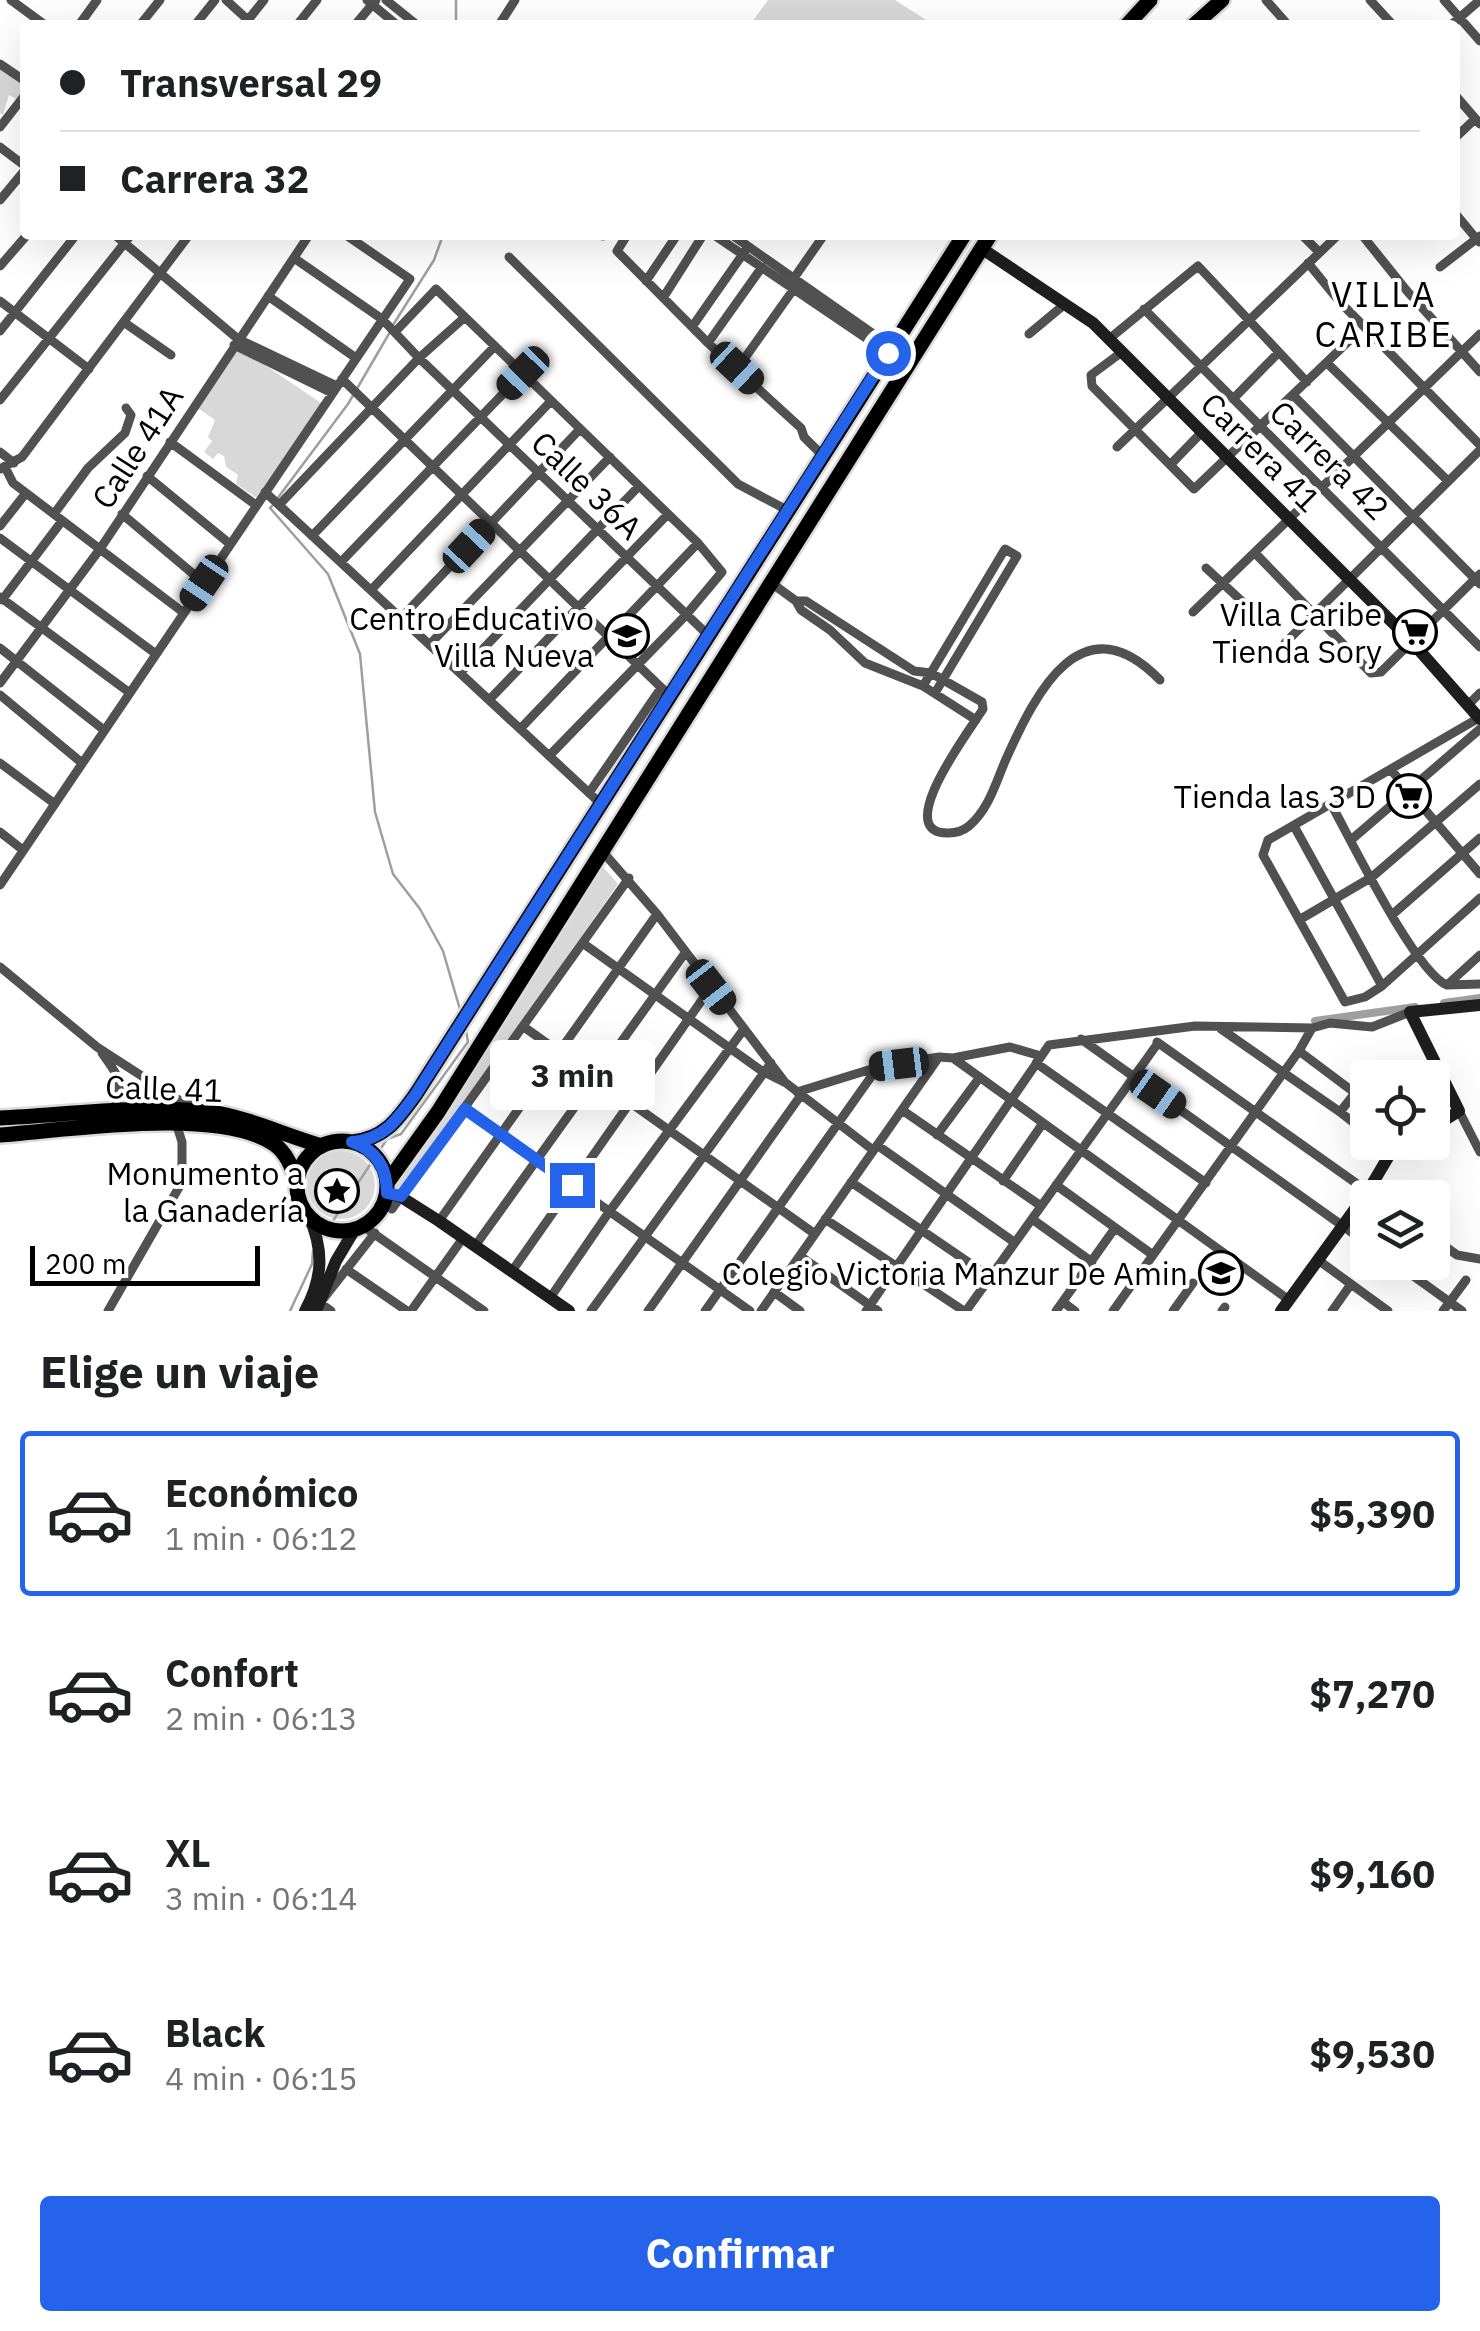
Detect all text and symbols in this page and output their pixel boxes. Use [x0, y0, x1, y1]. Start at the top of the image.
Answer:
text: Transversal 29 [120, 58, 382, 107]
text: Carrera 32 [120, 154, 309, 203]
district label: VILLA CARIBE [1315, 271, 1453, 357]
route start [866, 331, 911, 376]
car [705, 337, 769, 399]
car [491, 341, 555, 405]
street label: Calle 41A [82, 378, 192, 516]
street label: Carrera 41 [1192, 383, 1330, 521]
street label: Carrera 42 [1261, 391, 1399, 529]
street label: Calle 36A [523, 422, 651, 548]
car [438, 514, 500, 578]
car [175, 550, 233, 616]
place label: Villa Caribe Tienda Sory [1212, 593, 1382, 672]
place label: Centro Educativo Villa Nueva [349, 597, 594, 676]
supermarket icon: Villa Caribe Tienda Sory [1392, 609, 1438, 655]
school or university icon: Centro Educativo Villa Nueva [604, 613, 650, 659]
supermarket icon: Tienda las 3 D [1386, 773, 1432, 819]
place label: Tienda las 3 D [1174, 775, 1376, 817]
car [681, 954, 741, 1020]
callout: 3 min [490, 1040, 654, 1110]
car [867, 1045, 931, 1083]
text: 3 min [531, 1054, 614, 1096]
map controls [1350, 1060, 1450, 1280]
button: locate [1350, 1060, 1450, 1160]
street label: Calle 41 [104, 1065, 224, 1111]
car [1125, 1065, 1191, 1123]
place label: Monumento a la Ganadería [106, 1152, 304, 1231]
route end [550, 1163, 595, 1208]
place icon: Monumento a la Ganadería [314, 1168, 360, 1214]
button: layers [1350, 1180, 1450, 1280]
scale bar [30, 1241, 260, 1286]
text: 200 m [45, 1245, 126, 1282]
school or university icon: Colegio Victoria Manzur De Amin [1198, 1250, 1244, 1296]
place label: Colegio Victoria Manzur De Amin [722, 1252, 1188, 1294]
text: Elige un viaje [40, 1342, 319, 1400]
text: Económico [165, 1468, 358, 1517]
icon: car [45, 1469, 135, 1559]
text: $5,390 [1309, 1489, 1435, 1538]
text: 1 min · 06:12 [165, 1517, 358, 1559]
text: Confort [165, 1648, 299, 1697]
icon: car [45, 1649, 135, 1739]
text: $7,270 [1309, 1669, 1435, 1718]
text: 2 min · 06:13 [165, 1697, 358, 1739]
text: XL [165, 1828, 211, 1877]
icon: car [45, 1829, 135, 1919]
text: $9,160 [1309, 1849, 1435, 1898]
text: 3 min · 06:14 [165, 1877, 358, 1919]
text: Black [165, 2008, 265, 2057]
icon: car [45, 2009, 135, 2099]
text: $9,530 [1309, 2029, 1435, 2078]
text: 4 min · 06:15 [165, 2057, 358, 2099]
button: Confirmar [40, 2196, 1440, 2311]

